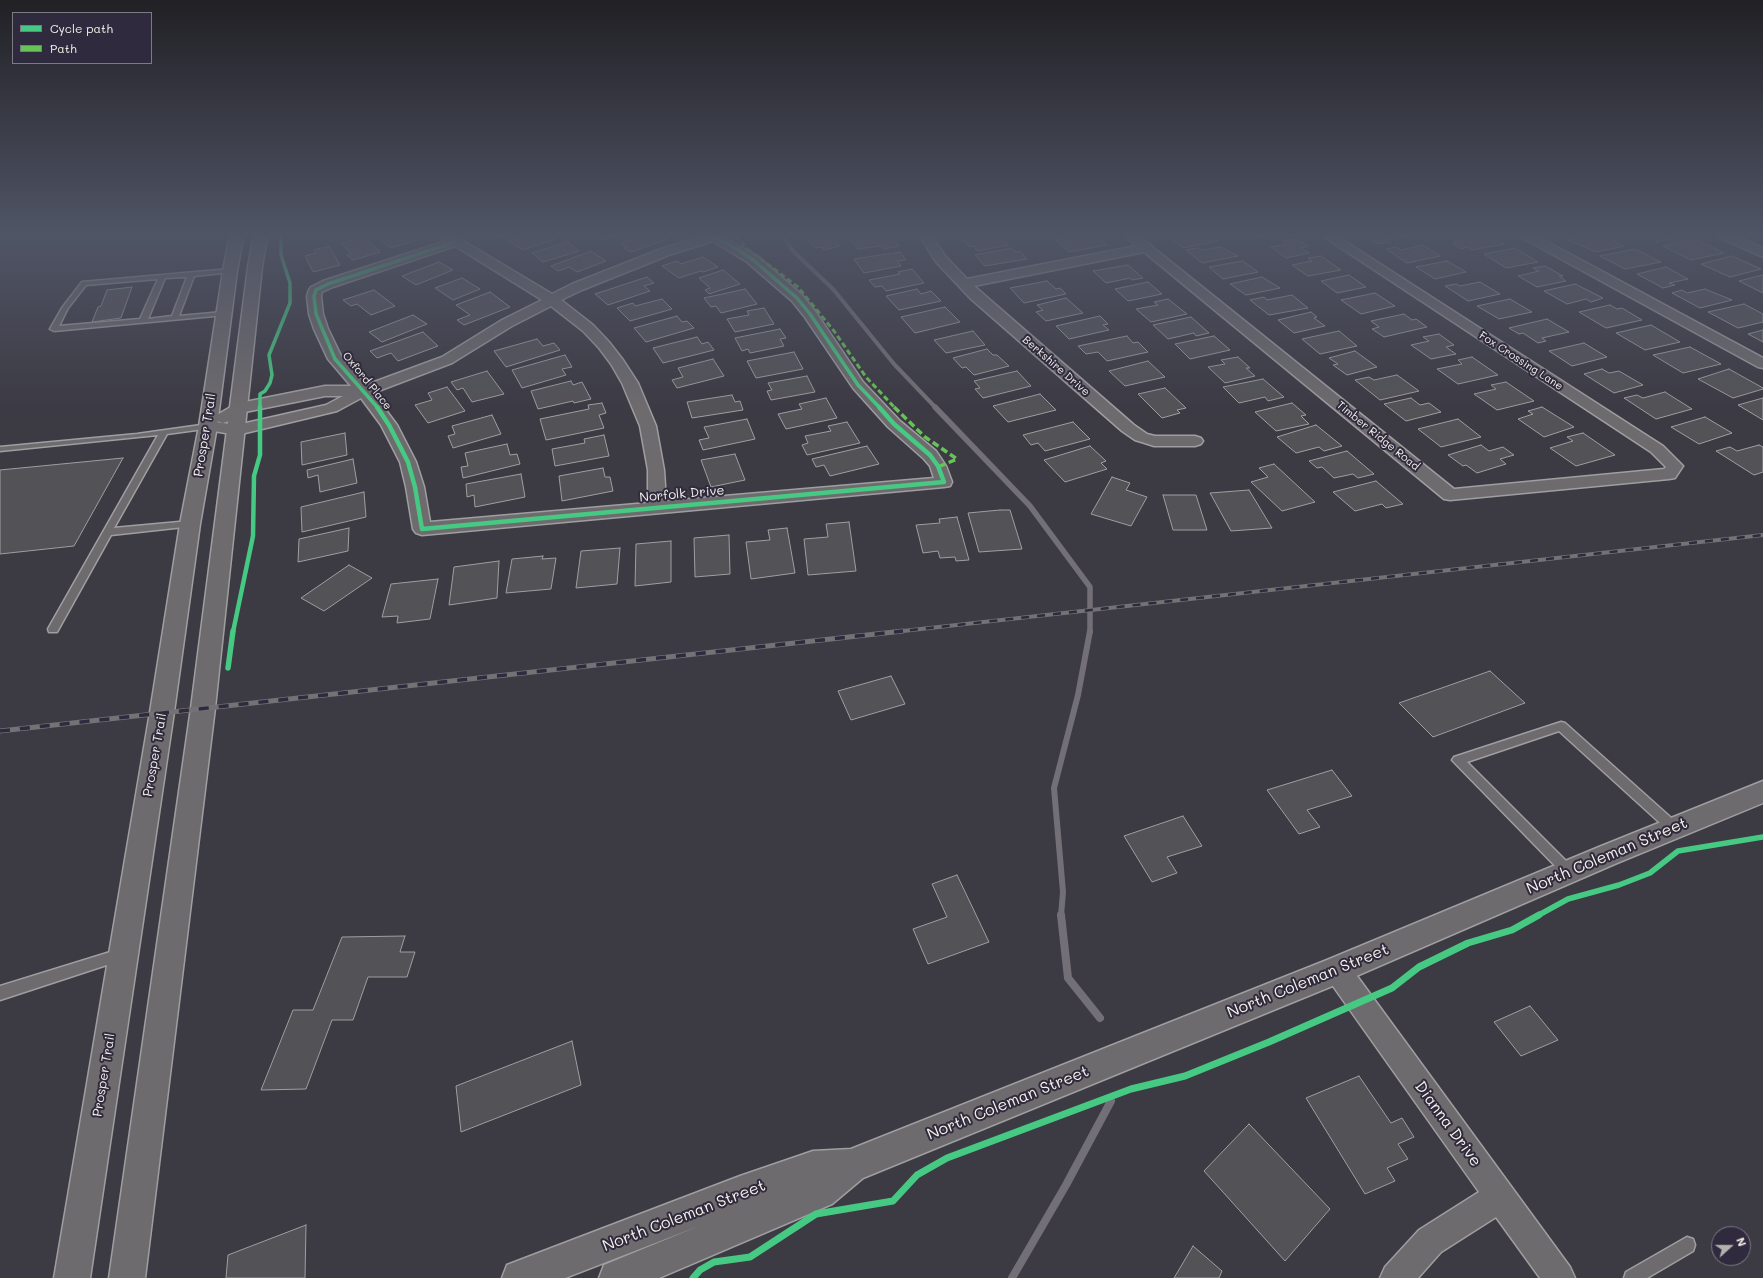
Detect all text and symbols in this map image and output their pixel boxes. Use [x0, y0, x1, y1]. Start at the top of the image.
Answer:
legend [12, 12, 152, 64]
text: Cycle path [50, 20, 113, 36]
text: Path [50, 40, 77, 56]
street label: Fox Crossing Lane [1477, 329, 1565, 393]
street label: Berkshire Drive [1020, 333, 1092, 399]
street label: Oxford Place [340, 349, 394, 413]
street label: Prosper Trail [191, 392, 219, 478]
street label: Timber Ridge Road [1334, 399, 1422, 473]
street label: Norfolk Drive [639, 483, 725, 505]
street label: Prosper Trail [140, 712, 170, 798]
street label: North Coleman Street [1524, 813, 1690, 899]
street label: North Coleman Street [1224, 940, 1392, 1022]
street label: Prosper Trail [90, 1032, 118, 1118]
street label: North Coleman Street [924, 1062, 1092, 1144]
street label: Dianna Drive [1411, 1078, 1485, 1170]
street label: North Coleman Street [600, 1176, 768, 1256]
north arrow [1711, 1226, 1751, 1266]
text: N [1733, 1235, 1750, 1248]

